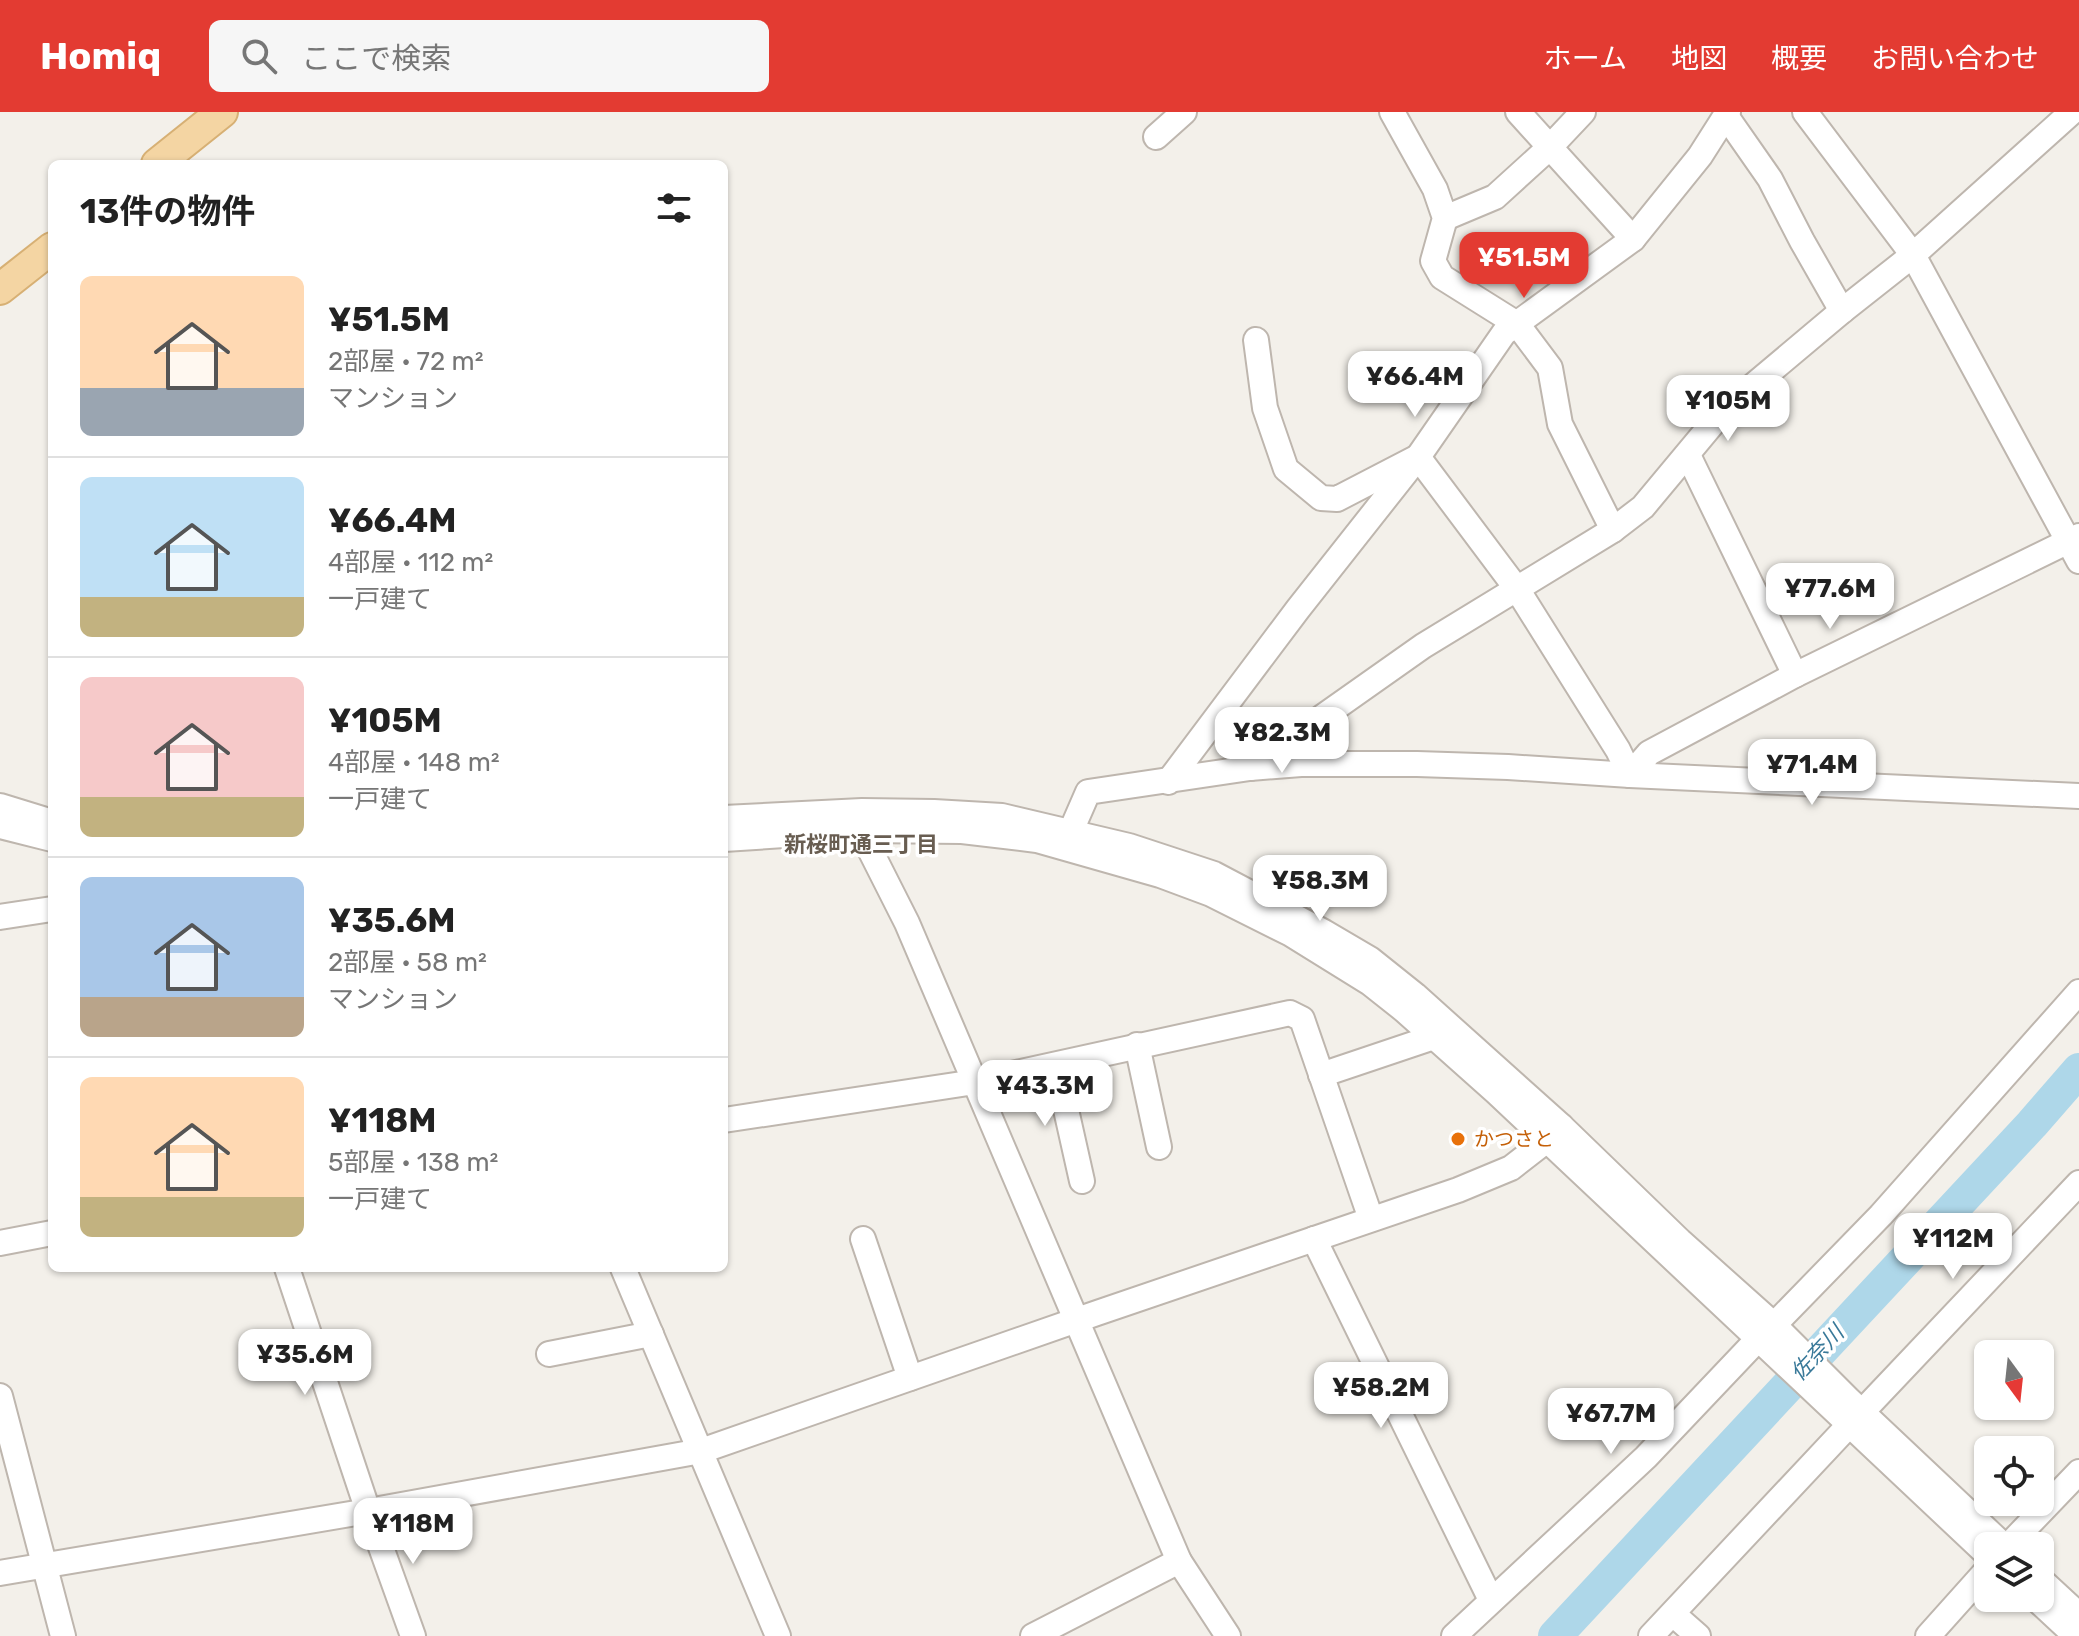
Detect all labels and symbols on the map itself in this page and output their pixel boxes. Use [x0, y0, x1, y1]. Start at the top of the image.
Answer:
pin: ¥51.5M [1459, 232, 1589, 300]
pin: ¥66.4M [1350, 351, 1480, 419]
pin: ¥105M [1672, 375, 1784, 443]
pin: ¥77.6M [1765, 563, 1895, 631]
pin: ¥82.3M [1217, 707, 1347, 775]
pin: ¥71.4M [1747, 739, 1877, 807]
district label: 新桜町通三丁目 [784, 831, 938, 858]
pin: ¥58.3M [1255, 855, 1385, 923]
pin: ¥43.3M [980, 1060, 1110, 1128]
place label: かつさと [1474, 1127, 1554, 1151]
marker: かつさと [1449, 1130, 1467, 1148]
pin: ¥112M [1897, 1213, 2009, 1281]
water label: 佐奈川 [1785, 1318, 1851, 1386]
pin: ¥35.6M [240, 1329, 370, 1397]
north arrow [1974, 1340, 2054, 1420]
pin: ¥58.2M [1316, 1362, 1446, 1430]
pin: ¥67.7M [1546, 1388, 1676, 1456]
pin: ¥118M [357, 1498, 469, 1566]

